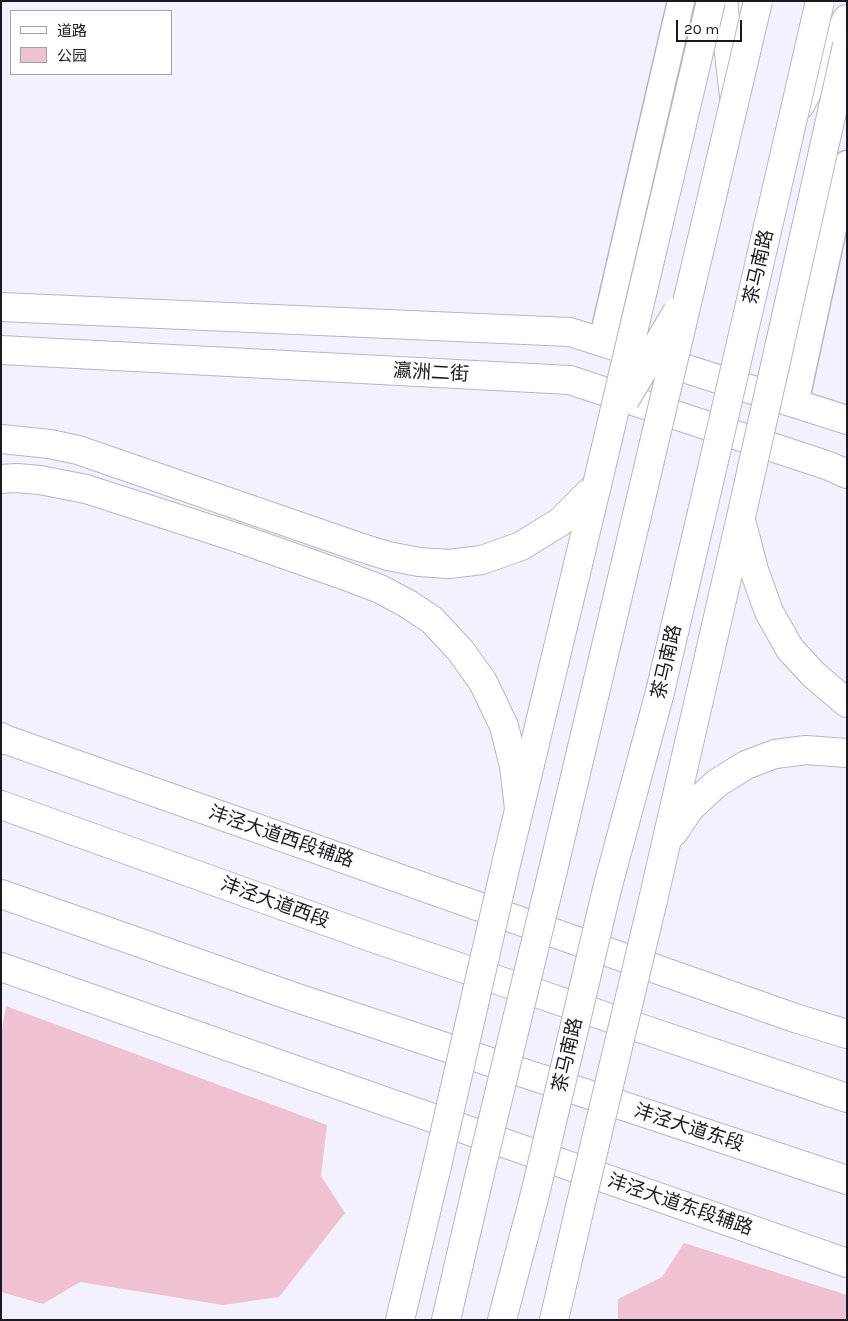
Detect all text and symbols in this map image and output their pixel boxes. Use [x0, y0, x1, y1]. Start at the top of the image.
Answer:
legend [10, 10, 172, 75]
scale bar [678, 10, 744, 42]
text: 20 m [684, 20, 719, 38]
text: 道路 [57, 22, 87, 40]
text: 公园 [57, 47, 87, 65]
street label: 茶马南路 [739, 227, 779, 307]
street label: 瀛洲二街 [392, 360, 470, 386]
street label: 茶马南路 [647, 622, 687, 702]
street label: 沣泾大道西段辅路 [205, 801, 357, 873]
street label: 沣泾大道西段 [218, 873, 332, 933]
street label: 茶马南路 [548, 1015, 588, 1095]
street label: 沣泾大道东段 [631, 1100, 747, 1156]
street label: 沣泾大道东段辅路 [604, 1169, 756, 1241]

